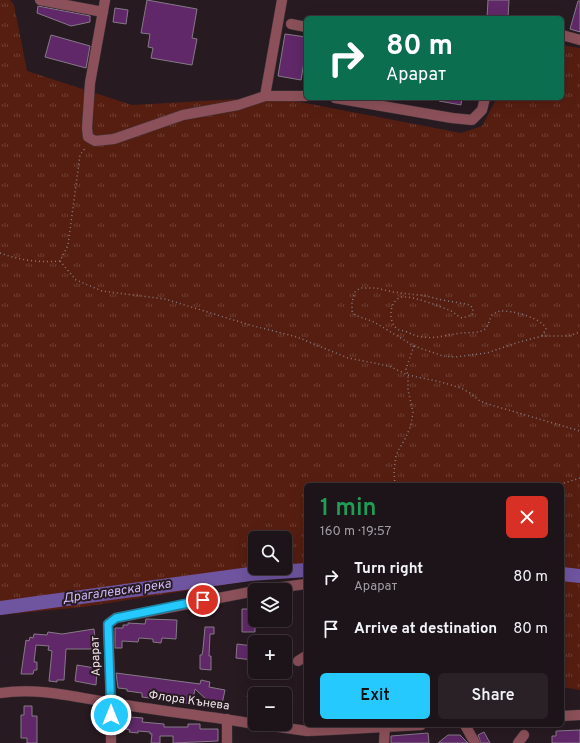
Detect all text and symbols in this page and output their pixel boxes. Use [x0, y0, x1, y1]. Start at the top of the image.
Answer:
text: 80 m [386, 29, 453, 65]
icon: right [320, 32, 372, 84]
text: Арарат [386, 64, 446, 87]
text: 1 min [320, 494, 377, 524]
button: close [506, 496, 548, 538]
text: 160 m · 19:57 [320, 524, 391, 540]
map controls [248, 531, 292, 731]
button: search [248, 531, 292, 575]
text: Turn right [354, 560, 423, 579]
icon: right [320, 566, 342, 588]
text: 80 m [513, 568, 548, 587]
water label: Драгалевска река [62, 576, 172, 608]
text: Арарат [354, 579, 397, 595]
pin [186, 583, 220, 617]
button: layers [248, 583, 292, 627]
icon: arrive [192, 589, 214, 611]
icon: arrive [320, 618, 342, 640]
text: Arrive at destination [354, 620, 497, 639]
text: 80 m [513, 620, 548, 639]
street label: Арарат [87, 635, 105, 676]
button: + [248, 635, 292, 679]
button: Exit [320, 673, 430, 719]
button: Share [438, 673, 548, 719]
street label: Флора Кънева [147, 687, 231, 715]
button: − [248, 687, 292, 731]
position arrow [90, 694, 132, 736]

